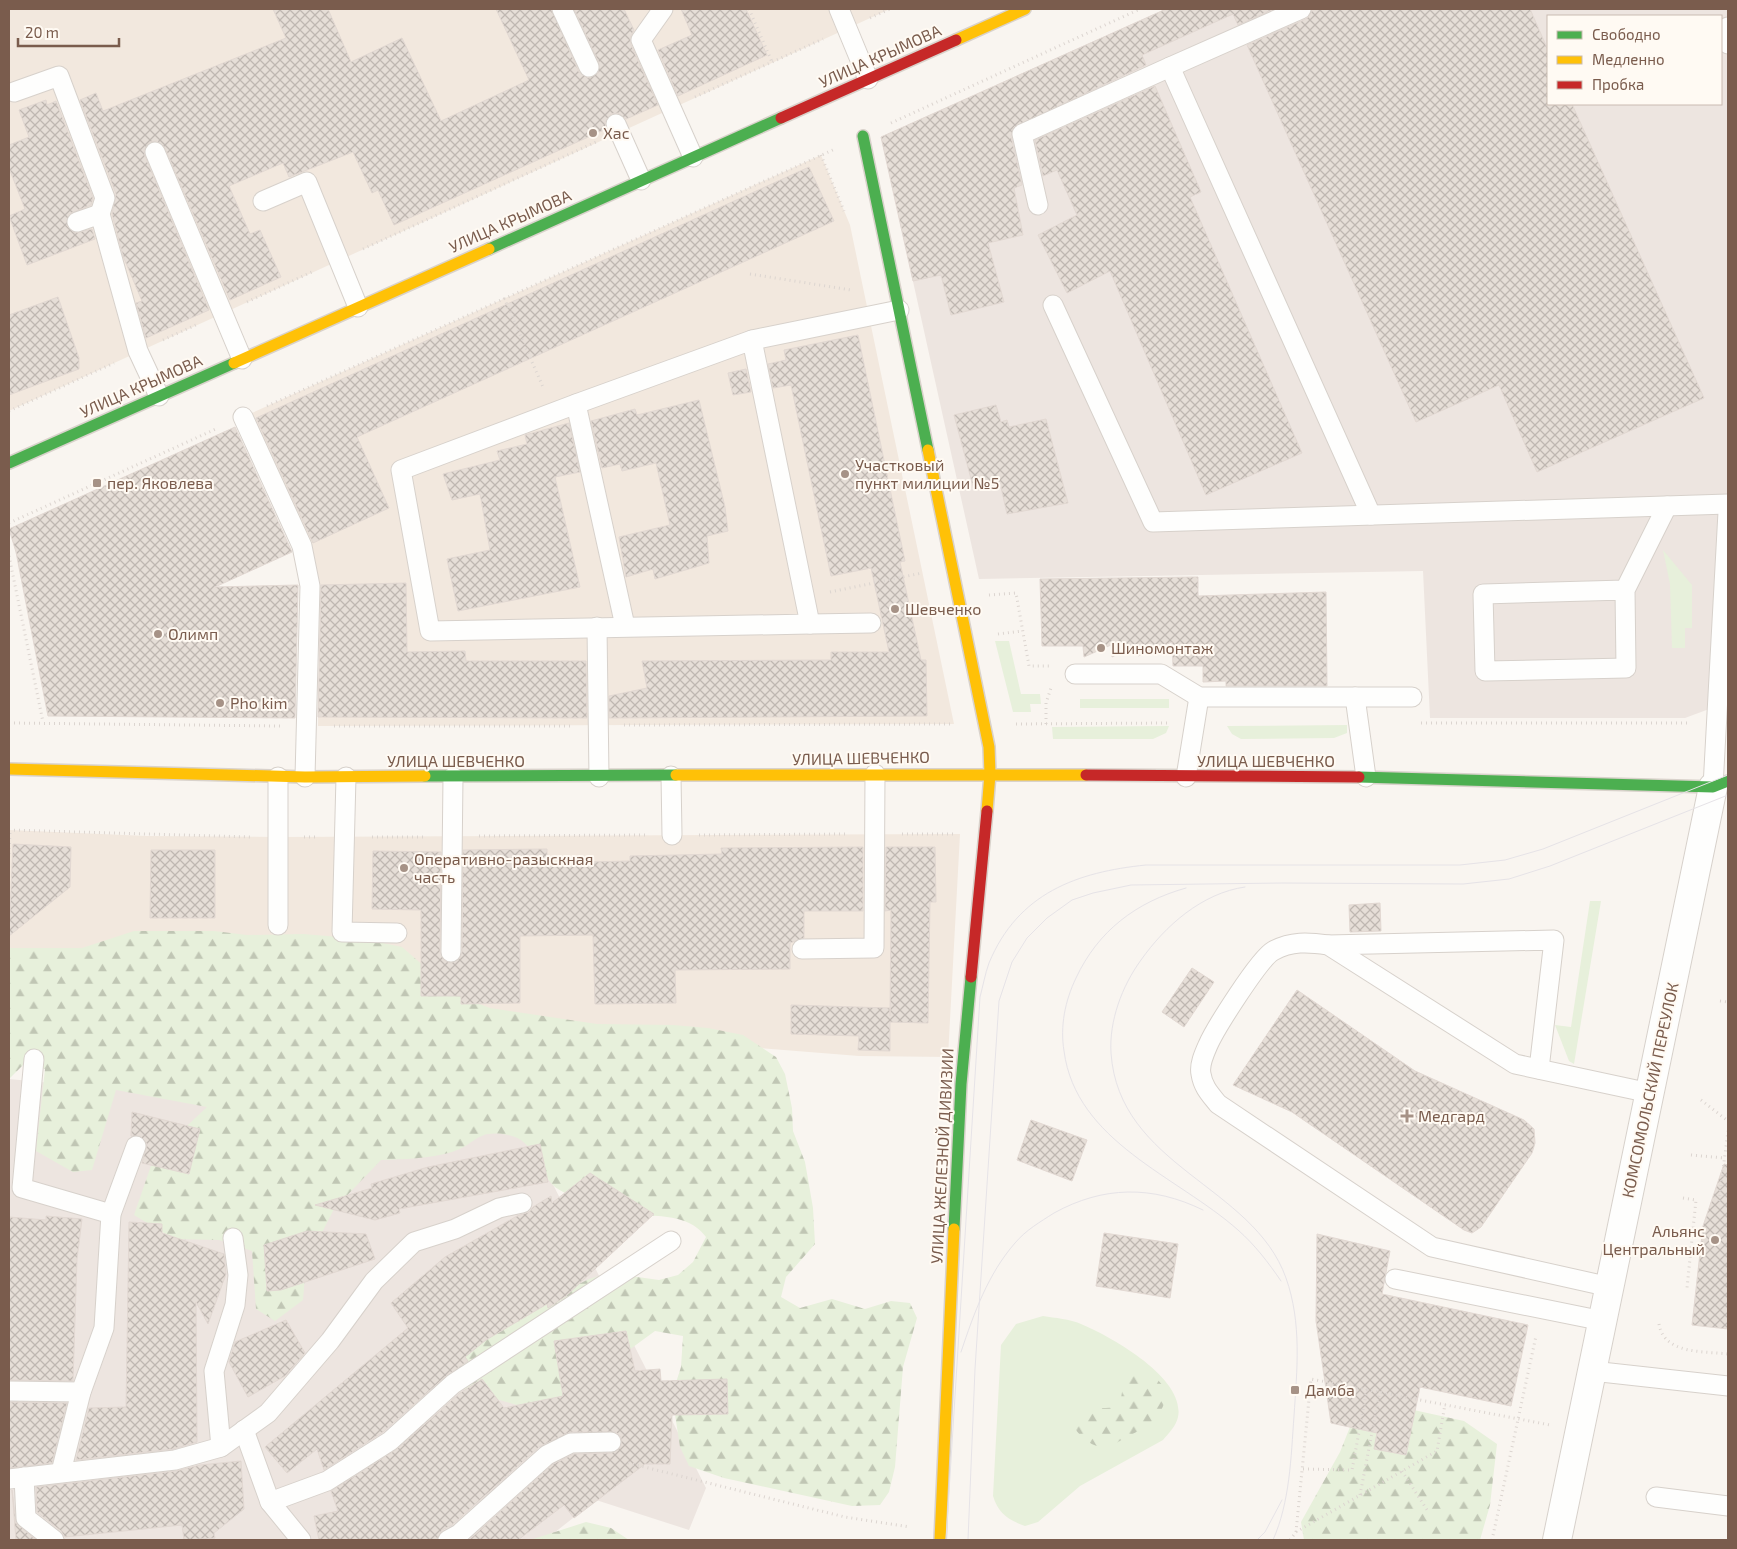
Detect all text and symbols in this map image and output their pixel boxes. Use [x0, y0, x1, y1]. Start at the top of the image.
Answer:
scale bar [18, 15, 119, 47]
legend [1547, 15, 1722, 105]
street label: УЛИЦА КРЫМОВА [816, 20, 944, 91]
text: 20 m [25, 23, 59, 41]
text: Свободно [1592, 25, 1661, 43]
text: Медленно [1592, 50, 1665, 68]
text: Пробка [1592, 75, 1644, 93]
place label: Хас [603, 123, 630, 142]
marker: Хас [587, 127, 599, 139]
street label: УЛИЦА КРЫМОВА [446, 185, 574, 256]
street label: УЛИЦА КРЫМОВА [77, 350, 205, 421]
place label: Участковый пункт милиции №5 [855, 455, 999, 493]
marker: Участковый пункт милиции №5 [839, 468, 851, 480]
place label: пер. Яковлева [107, 473, 213, 492]
marker: пер. Яковлева [91, 477, 103, 489]
place label: Шевченко [905, 599, 981, 618]
marker: Шевченко [889, 603, 901, 615]
place label: Олимп [168, 624, 218, 643]
marker: Олимп [152, 628, 164, 640]
place label: Шиномонтаж [1111, 638, 1214, 657]
marker: Шиномонтаж [1095, 642, 1107, 654]
place label: Pho kim [230, 693, 288, 712]
marker: Pho kim [214, 697, 226, 709]
street label: УЛИЦА ШЕВЧЕНКО [792, 747, 930, 768]
street label: УЛИЦА ШЕВЧЕНКО [387, 751, 525, 770]
street label: УЛИЦА ШЕВЧЕНКО [1197, 751, 1335, 770]
place label: Оперативно-разыскная часть [414, 849, 593, 886]
marker: Оперативно-разыскная часть [398, 862, 410, 874]
street label: КОМСОМОЛЬСКИЙ ПЕРЕУЛОК [1617, 980, 1682, 1199]
street label: УЛИЦА ЖЕЛЕЗНОЙ ДИВИЗИИ [926, 1048, 957, 1264]
place label: Медгард [1418, 1106, 1485, 1125]
marker: Медгард [1400, 1109, 1414, 1123]
place label: Альянс Центральный [1603, 1221, 1705, 1258]
marker: Альянс Центральный [1709, 1234, 1721, 1246]
place label: Дамба [1305, 1380, 1355, 1399]
marker: Дамба [1289, 1384, 1301, 1396]

